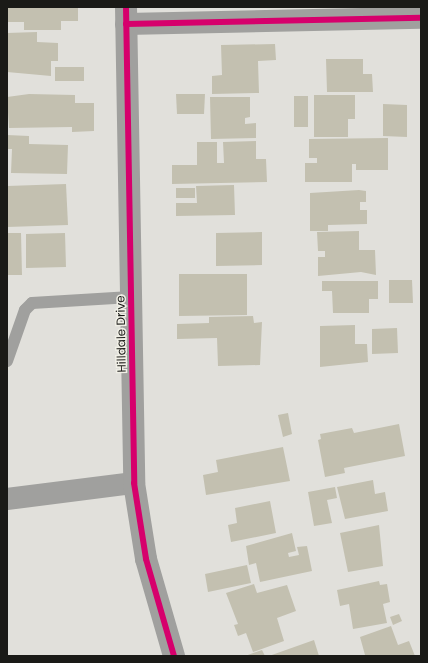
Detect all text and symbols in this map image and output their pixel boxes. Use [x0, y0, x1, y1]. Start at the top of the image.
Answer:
street label: Hilldale Drive [113, 295, 129, 373]

